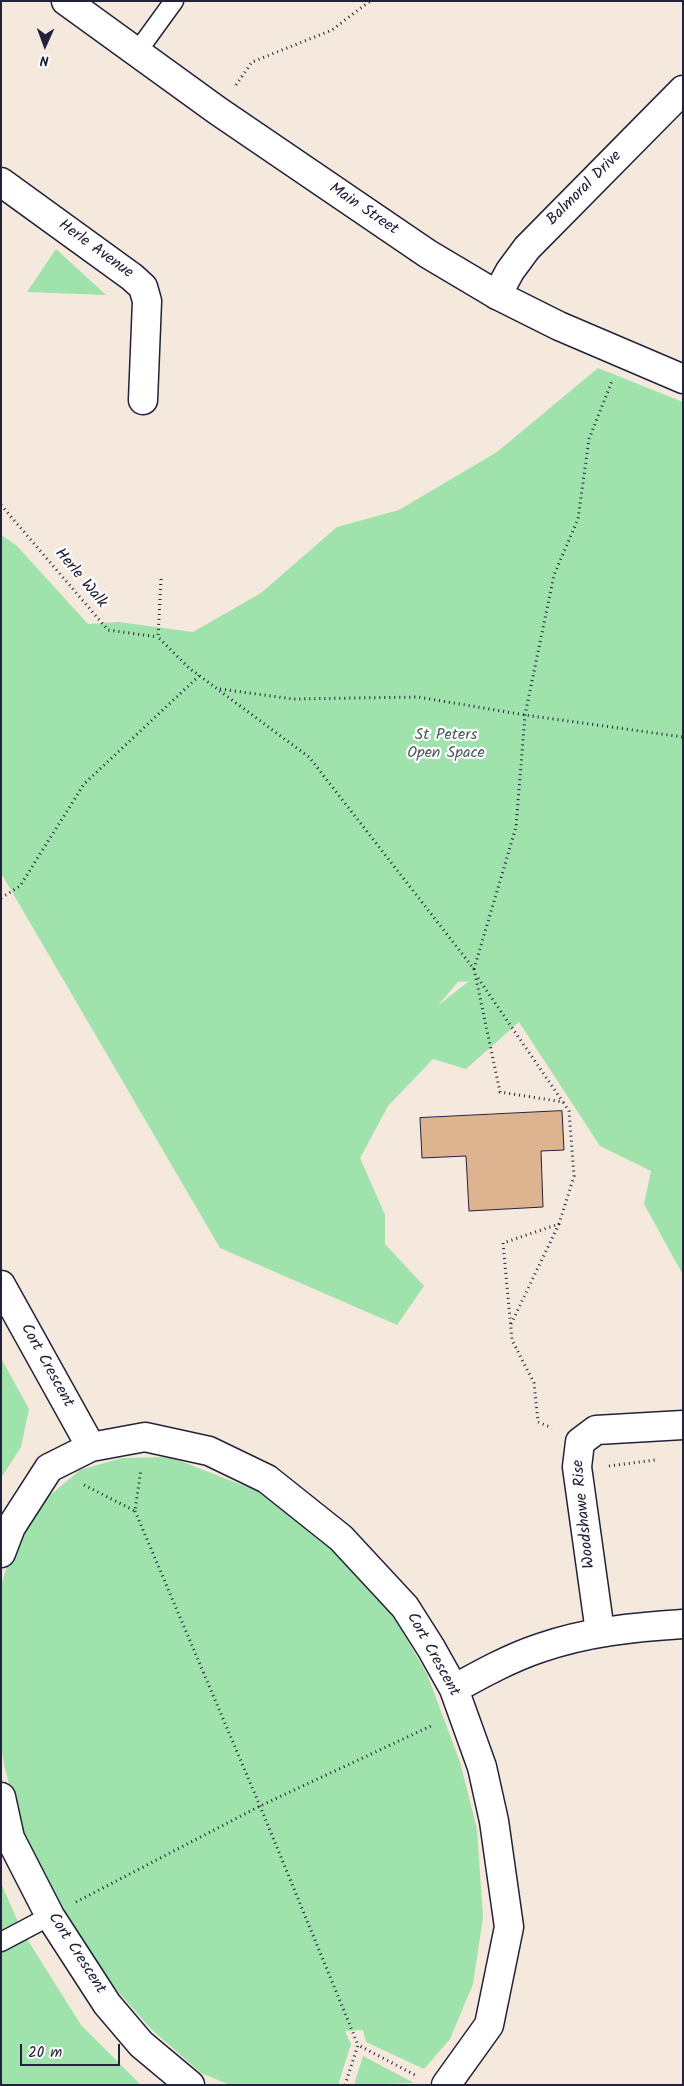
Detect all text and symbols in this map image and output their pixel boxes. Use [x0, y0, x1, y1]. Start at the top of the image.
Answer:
north arrow [20, 20, 70, 70]
text: N [40, 49, 49, 71]
street label: Balmoral Drive [544, 148, 626, 230]
street label: Main Street [325, 180, 401, 240]
street label: Herle Avenue [54, 216, 136, 284]
street label: Herle Walk [49, 545, 111, 613]
park label: St Peters Open Space [407, 726, 485, 764]
street label: Cort Crescent [15, 1321, 77, 1411]
street label: Woodshawe Rise [570, 1459, 600, 1569]
street label: Cort Crescent [401, 1610, 463, 1700]
street label: Cort Crescent [43, 1910, 109, 1998]
scale bar [22, 2034, 122, 2066]
text: 20 m [28, 2041, 62, 2065]

